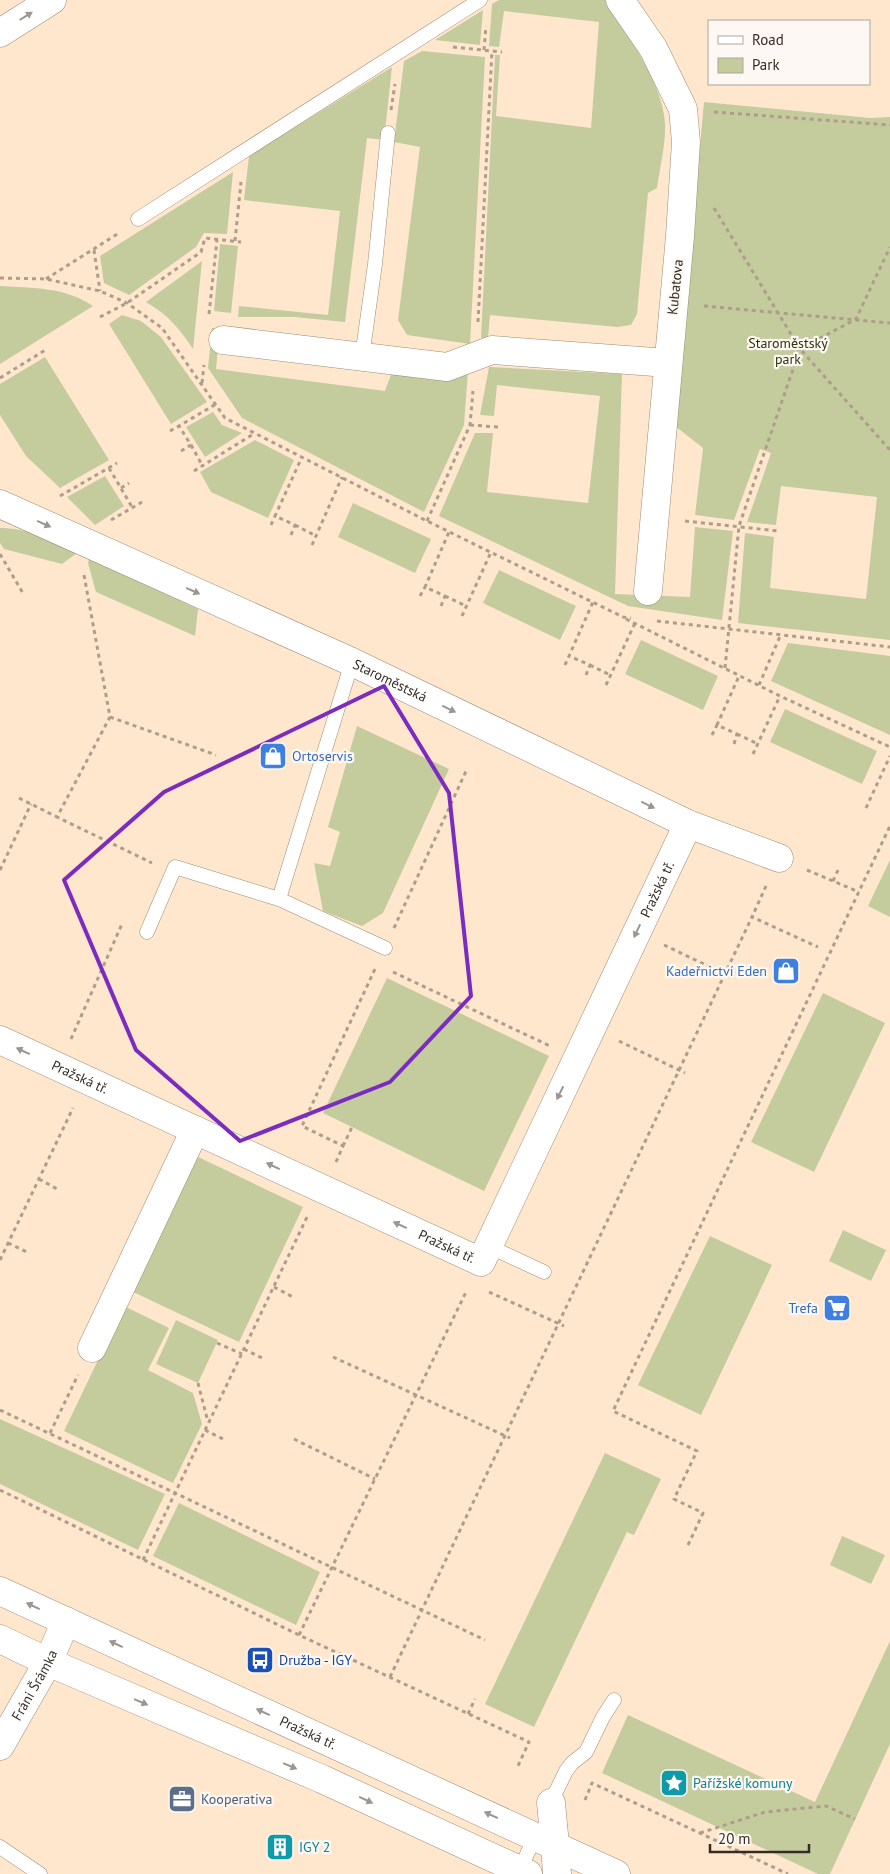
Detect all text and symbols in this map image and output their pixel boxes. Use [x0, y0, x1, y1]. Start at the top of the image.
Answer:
one-way arrow [20, 12, 33, 21]
legend [708, 20, 870, 85]
text: Road [752, 30, 784, 49]
text: Park [752, 55, 780, 74]
street label: Kubatova [663, 258, 687, 316]
park label: Staroměstský park [748, 334, 828, 368]
one-way arrow [37, 521, 51, 529]
one-way arrow [186, 587, 200, 595]
street label: Staroměstská [350, 655, 430, 706]
one-way arrow [442, 705, 456, 713]
shop icon: Ortoservis [258, 741, 288, 771]
place label: Ortoservis [292, 747, 353, 765]
one-way arrow [641, 801, 655, 809]
street label: Pražská tř. [636, 858, 678, 920]
one-way arrow [633, 924, 641, 938]
shop icon: Kadeřnictví Eden [771, 956, 801, 986]
place label: Kadeřnictví Eden [666, 962, 767, 980]
one-way arrow [16, 1046, 30, 1054]
street label: Pražská tř. [49, 1056, 111, 1098]
one-way arrow [556, 1086, 564, 1100]
one-way arrow [266, 1162, 280, 1170]
one-way arrow [393, 1221, 407, 1229]
street label: Pražská tř. [416, 1225, 478, 1267]
supermarket icon: Trefa [822, 1293, 852, 1323]
place label: Trefa [788, 1299, 818, 1317]
one-way arrow [26, 1602, 40, 1610]
one-way arrow [108, 1640, 123, 1649]
bus stop icon: Družba - IGY [245, 1645, 275, 1675]
street label: Fráni Šrámka [7, 1647, 61, 1724]
place label: Družba - IGY [279, 1651, 352, 1669]
one-way arrow [134, 1698, 148, 1706]
one-way arrow [256, 1707, 270, 1715]
street label: Pražská tř. [277, 1712, 339, 1753]
one-way arrow [283, 1762, 297, 1770]
place icon: Pařížské komuny [659, 1768, 689, 1798]
place label: Pařížské komuny [693, 1774, 793, 1792]
office icon: Kooperativa [167, 1784, 197, 1814]
place label: Kooperativa [201, 1790, 273, 1808]
one-way arrow [359, 1796, 373, 1804]
one-way arrow [484, 1811, 498, 1819]
scale bar [710, 1822, 809, 1854]
text: 20 m [718, 1829, 751, 1848]
building icon: IGY 2 [265, 1832, 295, 1862]
place label: IGY 2 [299, 1838, 330, 1856]

